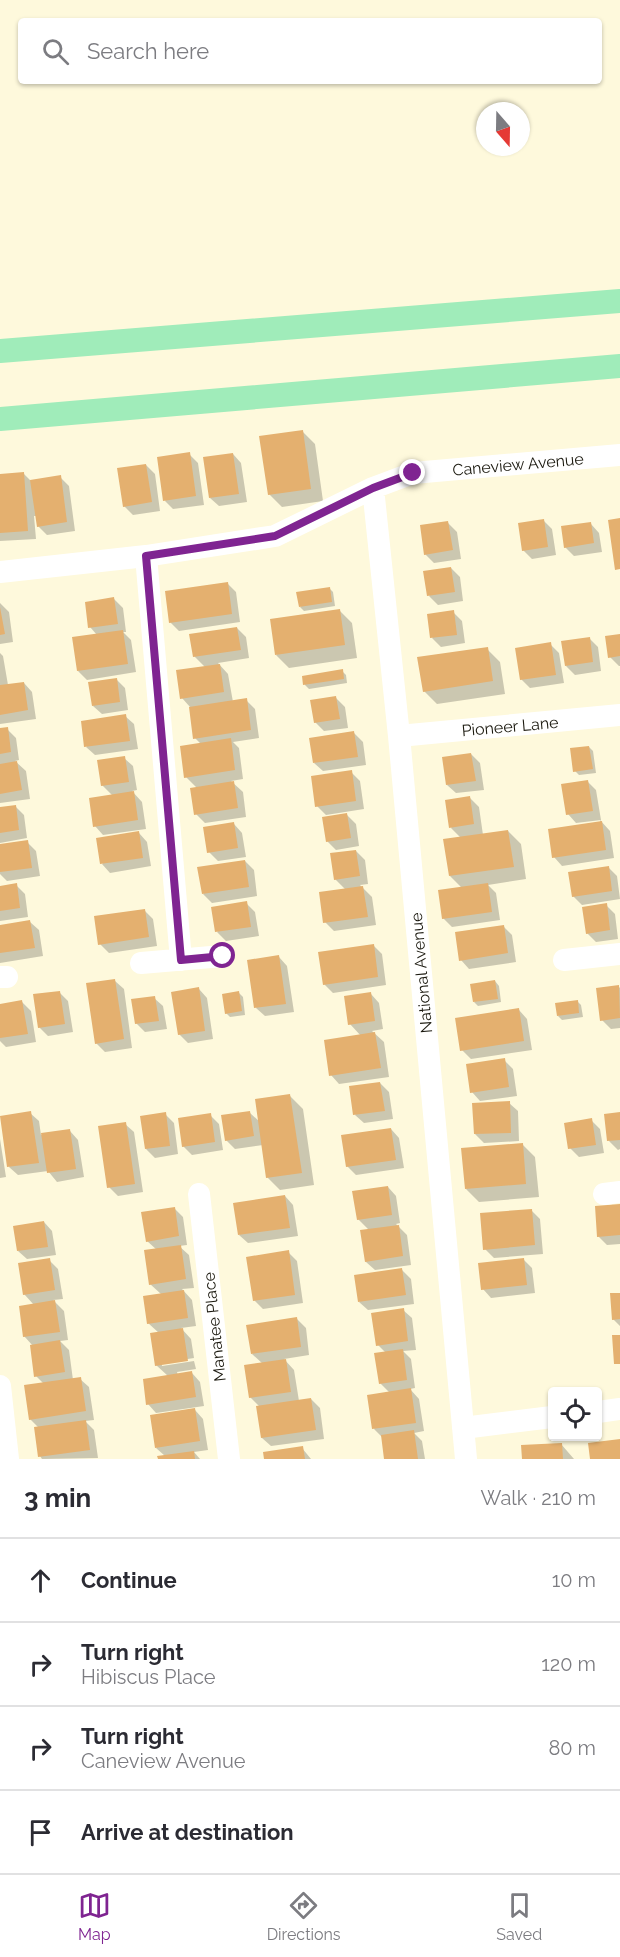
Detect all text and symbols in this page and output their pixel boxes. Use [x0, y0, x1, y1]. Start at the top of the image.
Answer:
search box [18, 18, 602, 84]
icon: search [39, 35, 72, 68]
text: Search here [87, 38, 209, 64]
north arrow [476, 102, 530, 156]
street label: Caneview Avenue [452, 449, 584, 480]
route end [399, 459, 425, 485]
street label: Pioneer Lane [461, 713, 559, 740]
street label: National Avenue [407, 912, 436, 1034]
route start [209, 942, 235, 968]
street label: Manatee Place [199, 1271, 230, 1383]
map controls [548, 1387, 602, 1441]
button: locate [548, 1387, 602, 1441]
text: 3 min [24, 1483, 91, 1513]
text: Walk · 210 m [481, 1486, 596, 1510]
icon: ahead [24, 1564, 57, 1597]
text: Continue [81, 1567, 177, 1593]
text: 10 m [552, 1568, 596, 1592]
text: Turn right [81, 1639, 184, 1665]
icon: right [24, 1648, 57, 1681]
text: 120 m [541, 1652, 596, 1676]
text: Hibiscus Place [81, 1665, 216, 1689]
text: Turn right [81, 1723, 184, 1749]
icon: right [24, 1732, 57, 1765]
text: 80 m [548, 1736, 596, 1760]
text: Caneview Avenue [81, 1749, 246, 1773]
icon: arrive [24, 1816, 57, 1849]
text: Arrive at destination [81, 1819, 294, 1845]
tab: Map [78, 1889, 111, 1944]
tab: Directions [267, 1889, 341, 1944]
tab: Saved [496, 1889, 542, 1944]

